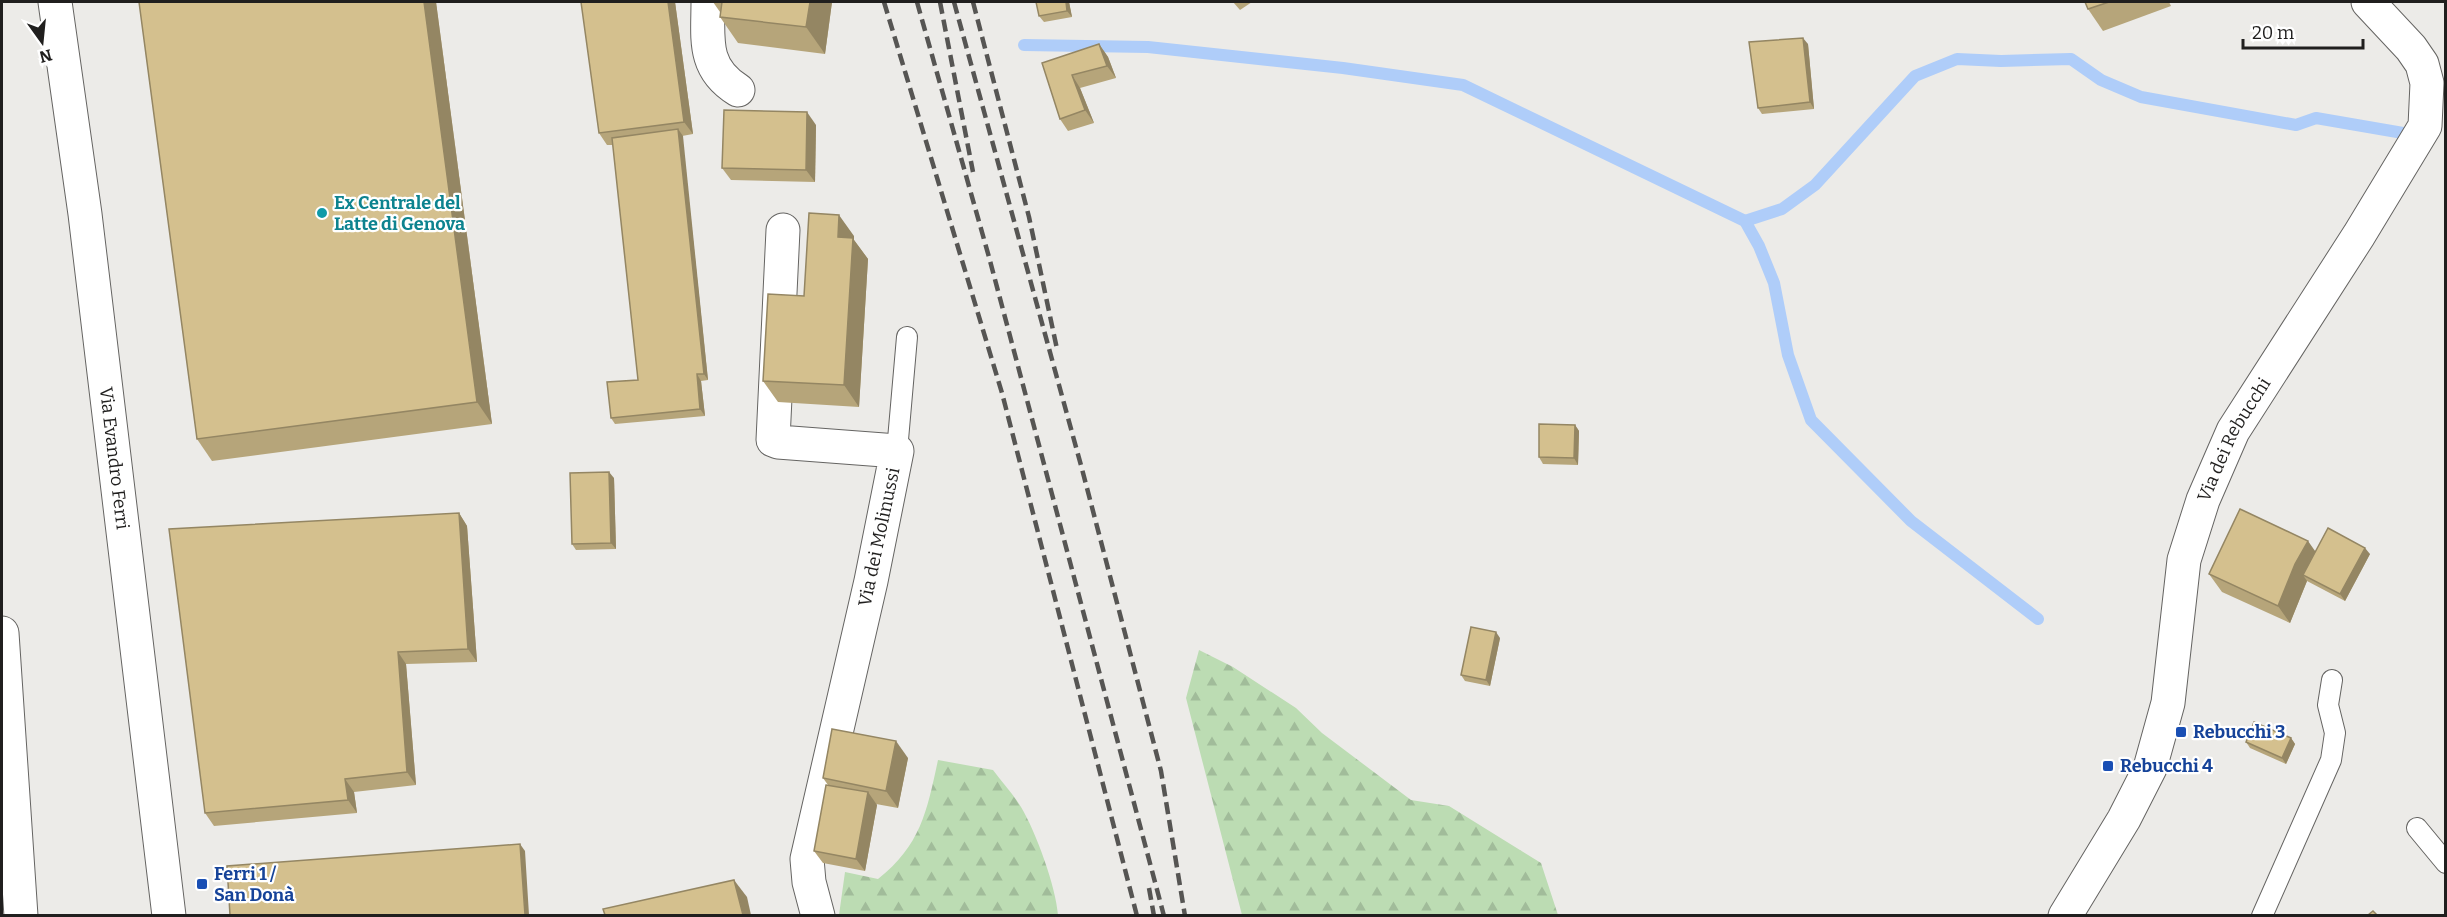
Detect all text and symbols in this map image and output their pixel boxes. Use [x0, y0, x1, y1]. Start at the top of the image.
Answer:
north arrow [12, 12, 72, 72]
scale bar [2243, 12, 2363, 50]
text: 20 m [2252, 22, 2294, 44]
text: N [37, 45, 54, 67]
place label: Ex Centrale del Latte di Genova [334, 192, 465, 235]
marker: Ex Centrale del Latte di Genova [315, 206, 329, 220]
street label: Via dei Rebucchi [2193, 374, 2275, 505]
street label: Via Evandro Ferri [95, 386, 134, 531]
street label: Via dei Molinussi [854, 466, 904, 608]
place label: Rebucchi 3 [2193, 721, 2285, 743]
marker: Rebucchi 3 [2174, 725, 2188, 739]
place label: Rebucchi 4 [2120, 755, 2213, 777]
marker: Rebucchi 4 [2101, 759, 2115, 773]
place label: Ferri 1 / San Donà [214, 863, 294, 906]
marker: Ferri 1 / San Donà [195, 877, 209, 891]

